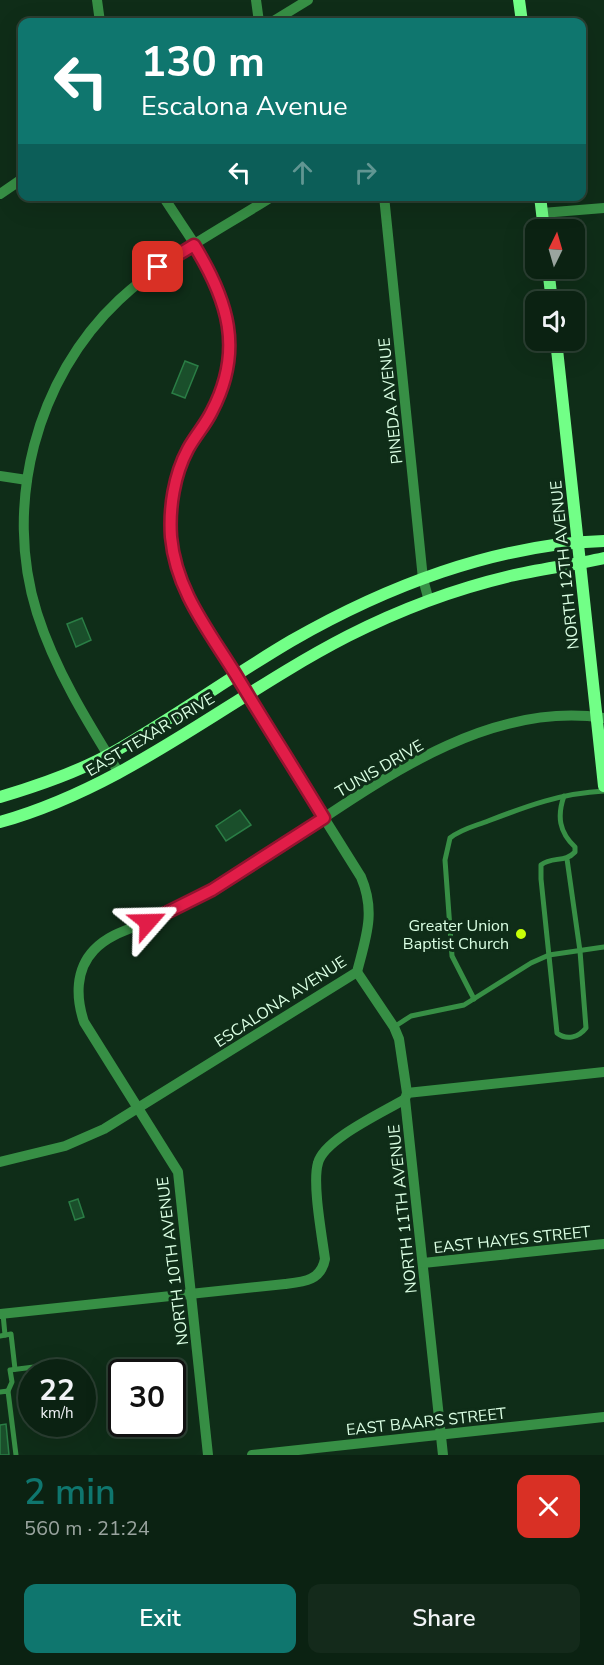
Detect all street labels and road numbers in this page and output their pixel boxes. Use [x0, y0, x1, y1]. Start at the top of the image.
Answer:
street label: PINEDA AVENUE [373, 337, 409, 465]
street label: NORTH 12TH AVENUE [545, 479, 585, 650]
street label: EAST TEXAR DRIVE [82, 688, 219, 782]
street label: TUNIS DRIVE [331, 735, 428, 803]
street label: ESCALONA AVENUE [210, 951, 351, 1053]
street label: NORTH 11TH AVENUE [383, 1123, 423, 1294]
street label: NORTH 10TH AVENUE [152, 1175, 194, 1346]
street label: EAST HAYES STREET [433, 1221, 592, 1259]
street label: EAST BAARS STREET [345, 1403, 508, 1441]

